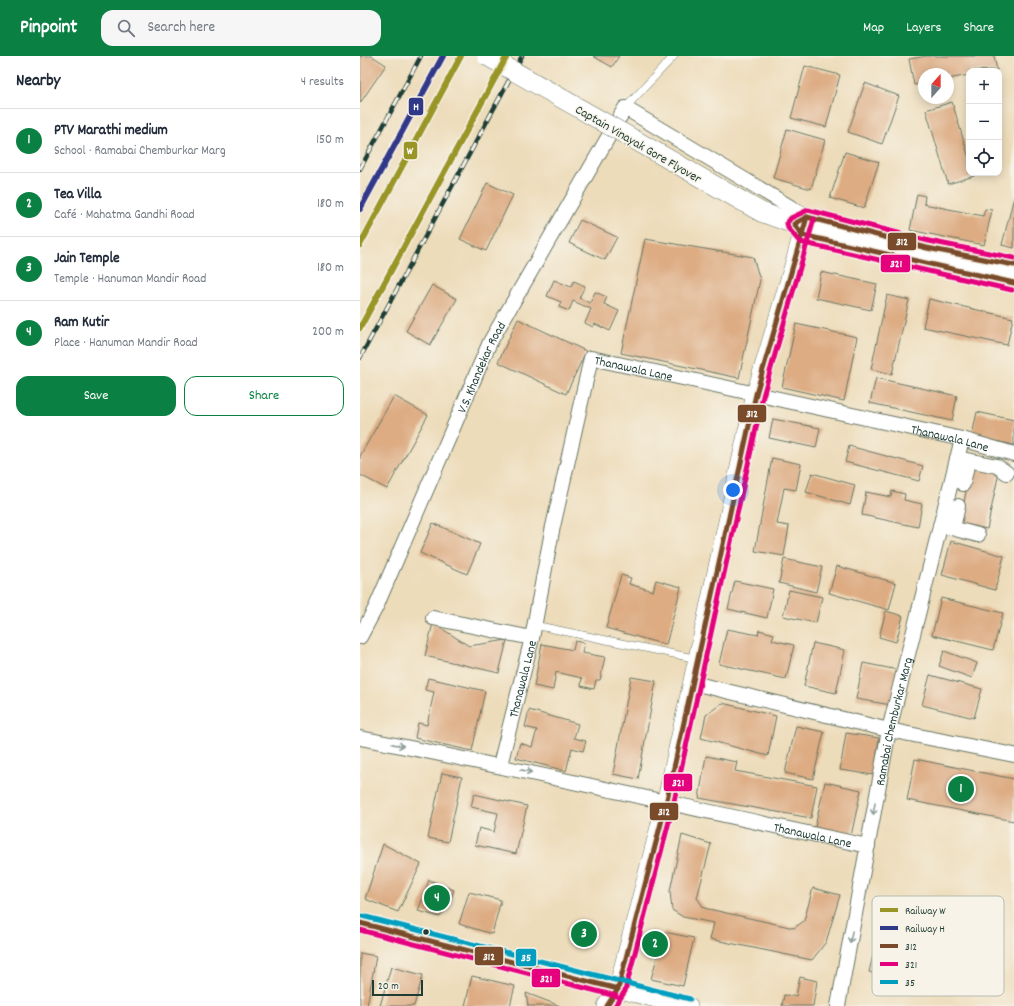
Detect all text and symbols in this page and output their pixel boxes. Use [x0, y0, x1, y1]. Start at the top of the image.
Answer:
search box [101, 10, 381, 46]
text: Pinpoint [20, 15, 77, 42]
icon: search [115, 17, 137, 39]
text: Search here [147, 17, 215, 39]
text: Map [863, 18, 884, 38]
text: Layers [906, 18, 941, 38]
text: Share [963, 18, 994, 38]
north arrow [918, 68, 954, 104]
map controls [966, 68, 1002, 176]
button: + [966, 68, 1002, 104]
text: Nearby [16, 70, 60, 94]
text: 4 results [301, 73, 344, 92]
line badge: H [408, 97, 424, 116]
text: H [413, 100, 419, 116]
street label: Captain Vinayak Gore Flyover [571, 101, 705, 189]
button: − [966, 104, 1002, 140]
text: PTV Marathi medium [54, 120, 168, 142]
text: 1 [28, 131, 30, 150]
text: 150 m [316, 131, 344, 150]
button: locate [966, 140, 1002, 176]
line badge: W [403, 141, 418, 160]
text: School · Ramabai Chemburkar Marg [54, 142, 226, 161]
text: W [407, 144, 414, 160]
text: Tea Villa [54, 184, 101, 206]
text: 2 [26, 195, 32, 214]
text: 180 m [317, 195, 344, 214]
text: Café · Mahatma Gandhi Road [54, 206, 195, 225]
line badge: 312 [887, 232, 917, 251]
text: 312 [896, 235, 908, 251]
text: Jain Temple [54, 248, 120, 270]
line badge: 321 [880, 254, 911, 273]
text: 321 [890, 257, 902, 273]
text: 3 [26, 259, 32, 278]
text: 180 m [317, 259, 344, 278]
text: Temple · Hanuman Mandir Road [54, 270, 206, 289]
text: Ram Kutir [54, 312, 109, 334]
street label: V.S. Khandekar Road [454, 319, 512, 416]
text: 4 [26, 323, 32, 342]
text: 200 m [312, 323, 344, 342]
text: Place · Hanuman Mandir Road [54, 334, 198, 353]
street label: Thanawala Lane [593, 352, 674, 388]
button: Save [16, 376, 176, 416]
button: Share [184, 376, 344, 416]
line badge: 312 [737, 404, 767, 423]
text: 312 [746, 407, 758, 423]
street label: Thanawala Lane [909, 421, 991, 458]
your location [723, 480, 743, 500]
street label: Thanawala Lane [505, 638, 543, 720]
street label: Ramabai Chemburkar Marg [872, 655, 919, 788]
one-way arrow [391, 742, 404, 750]
one-way arrow [519, 768, 532, 776]
line badge: 321 [663, 773, 693, 792]
pin: 1 [948, 774, 974, 804]
text: 321 [672, 776, 684, 792]
line badge: 312 [649, 802, 679, 821]
one-way arrow [870, 803, 878, 816]
text: 312 [658, 805, 670, 821]
street label: Thanawala Lane [771, 819, 853, 854]
pin: 4 [424, 883, 450, 913]
legend [872, 896, 1004, 996]
text: Railway W [905, 904, 946, 920]
pin: 3 [571, 919, 597, 949]
text: Railway H [905, 922, 945, 938]
unlabelled marker [421, 927, 431, 937]
pin: 2 [642, 929, 668, 959]
one-way arrow [846, 930, 854, 943]
text: 312 [905, 940, 917, 956]
line badge: 312 [474, 946, 504, 966]
line badge: 35 [515, 948, 537, 967]
text: 312 [483, 950, 495, 966]
text: 35 [521, 951, 531, 967]
text: 321 [905, 958, 917, 974]
line badge: 321 [531, 968, 561, 988]
text: 321 [540, 972, 552, 988]
text: 35 [905, 976, 915, 992]
scale bar [372, 978, 423, 997]
text: 20 m [378, 979, 399, 995]

